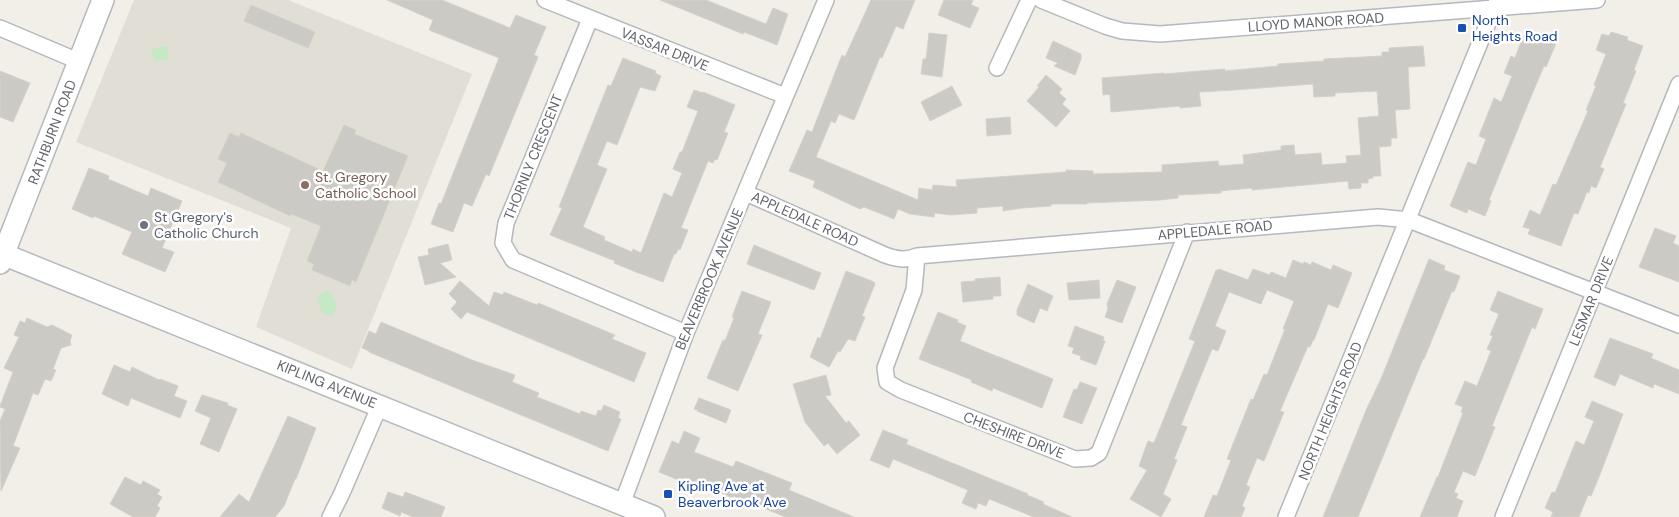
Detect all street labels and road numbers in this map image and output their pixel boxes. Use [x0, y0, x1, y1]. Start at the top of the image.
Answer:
street label: LLOYD MANOR ROAD [1247, 8, 1385, 36]
street label: VASSAR DRIVE [618, 23, 712, 75]
street label: RATHBURN ROAD [24, 77, 80, 187]
street label: THORNLY CRESCENT [500, 91, 566, 222]
street label: APPLEDALE ROAD [749, 187, 861, 251]
street label: BEAVERBROOK AVENUE [671, 205, 747, 353]
street label: APPLEDALE ROAD [1157, 216, 1273, 244]
street label: LESMAR DRIVE [1565, 254, 1617, 348]
street label: NORTH HEIGHTS ROAD [1294, 339, 1366, 483]
street label: KIPLING AVENUE [274, 356, 380, 412]
street label: CHESHIRE DRIVE [961, 407, 1067, 463]

